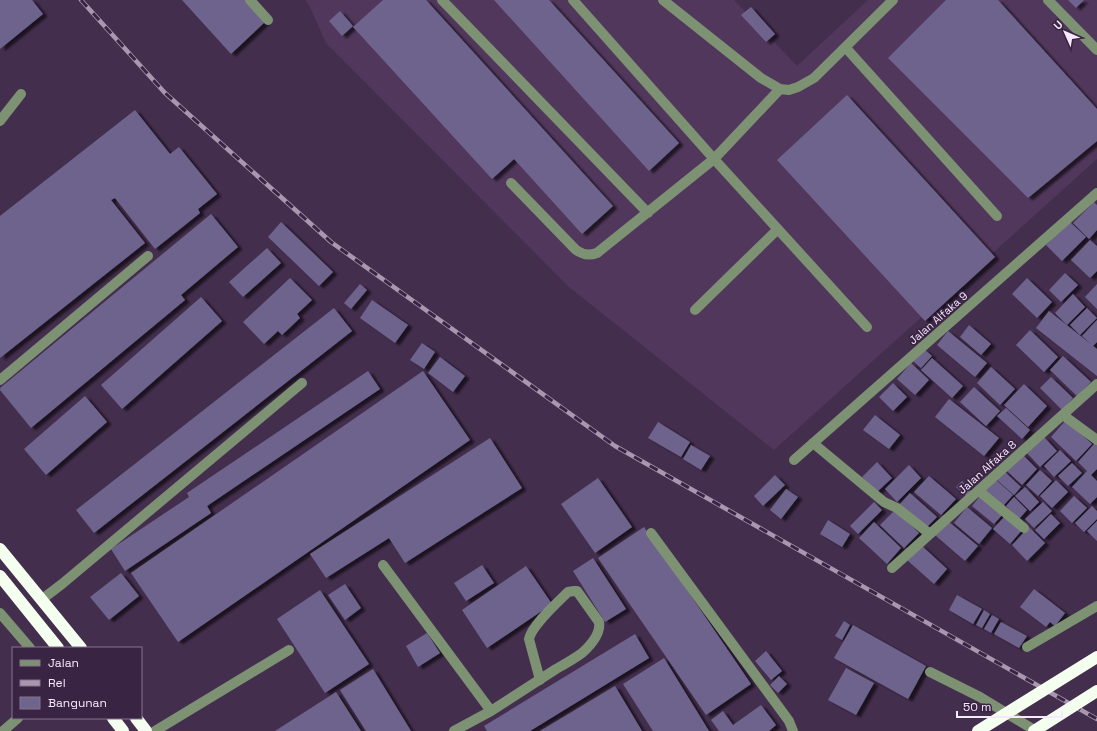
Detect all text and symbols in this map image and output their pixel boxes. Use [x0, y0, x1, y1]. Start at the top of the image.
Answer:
north arrow [1045, 12, 1085, 52]
text: U [1050, 17, 1065, 32]
street label: Jalan Alfaka 9 [906, 288, 970, 347]
street label: Jalan Alfaka 8 [955, 437, 1019, 497]
legend [12, 647, 142, 719]
text: Jalan [48, 655, 79, 671]
text: Rel [48, 675, 66, 691]
scale bar [957, 693, 1062, 719]
text: Bangunan [48, 695, 107, 711]
text: 50 m [963, 699, 991, 715]

